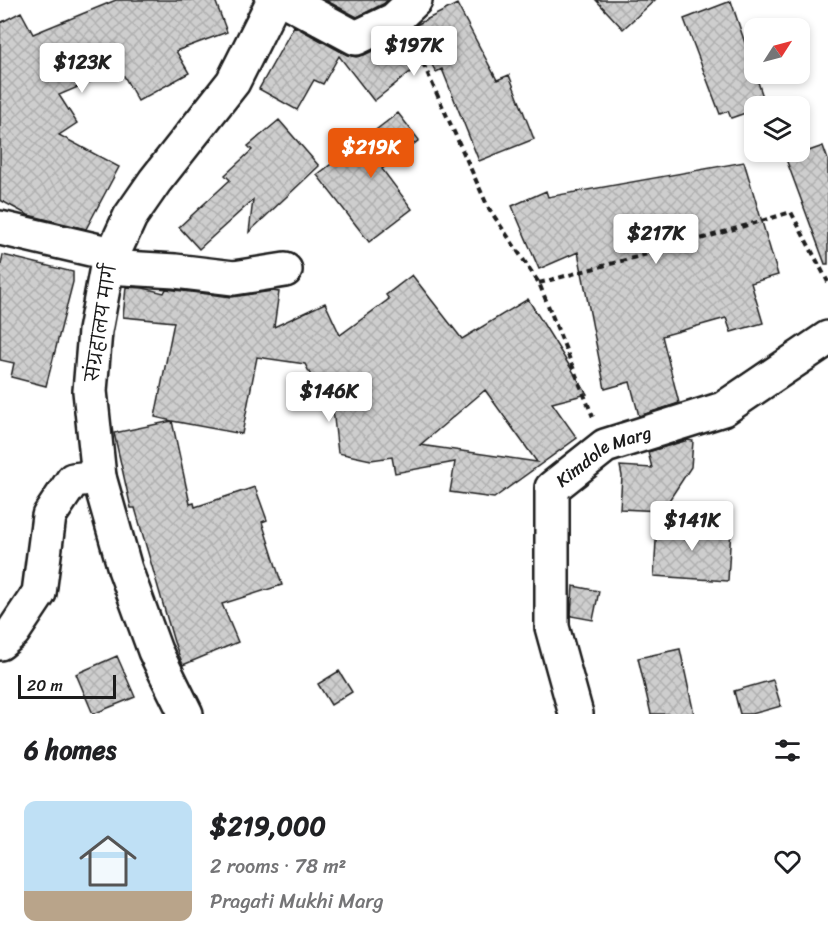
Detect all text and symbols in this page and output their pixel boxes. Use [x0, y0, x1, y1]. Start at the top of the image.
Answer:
north arrow [744, 18, 810, 84]
map controls [744, 18, 810, 162]
pin: $197K [372, 26, 456, 77]
text: $197K [385, 28, 443, 63]
pin: $123K [40, 43, 124, 94]
text: $123K [54, 45, 110, 80]
button: layers [744, 96, 810, 162]
pin: $219K [329, 128, 413, 179]
text: $219K [342, 130, 400, 165]
pin: $217K [614, 214, 698, 265]
text: $217K [627, 216, 685, 251]
street label: संग्रहालय मार्ग [76, 261, 126, 385]
pin: $146K [287, 372, 371, 423]
text: $146K [300, 374, 358, 409]
street label: Kimdole Marg [548, 416, 655, 495]
pin: $141K [650, 501, 734, 552]
text: $141K [664, 503, 720, 538]
text: 20 m [27, 671, 63, 700]
scale bar [18, 672, 116, 700]
text: 6 homes [24, 727, 116, 773]
icon: filters [771, 734, 804, 767]
text: $219,000 [210, 803, 326, 849]
icon: home [72, 825, 144, 897]
icon: heart [771, 845, 804, 878]
text: 2 rooms · 78 m² [210, 849, 346, 884]
text: Pragati Mukhi Marg [210, 884, 384, 919]

